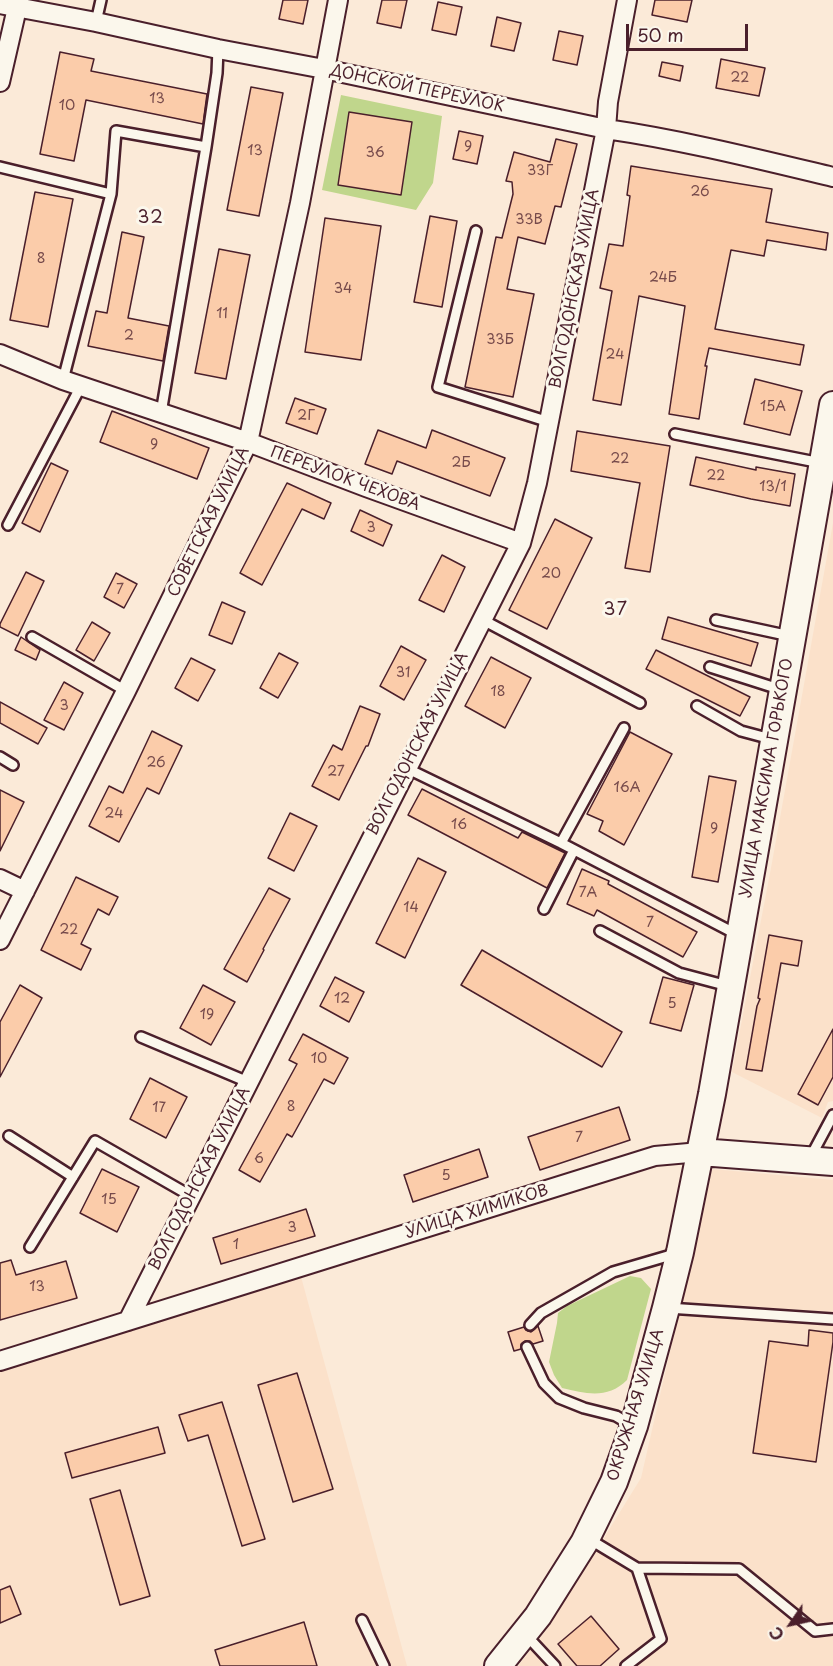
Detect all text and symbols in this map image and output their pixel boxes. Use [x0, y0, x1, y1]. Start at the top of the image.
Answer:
scale bar [629, 12, 750, 50]
text: 50 m [637, 21, 684, 48]
street label: ДОНСКОЙ ПЕРЕУЛОК [328, 61, 506, 117]
house number: 22 [731, 70, 749, 86]
house number: 13 [149, 91, 165, 107]
house number: 10 [59, 98, 75, 114]
house number: 9 [464, 139, 472, 155]
house number: 13 [247, 143, 263, 159]
house number: 36 [365, 145, 385, 161]
house number: 33Г [527, 163, 553, 179]
house number: 26 [690, 184, 710, 200]
street label: ВОЛГОДОНСКАЯ УЛИЦА [546, 187, 604, 391]
district label: 32 [137, 207, 165, 229]
house number: 33В [515, 212, 543, 228]
house number: 8 [37, 251, 45, 267]
house number: 24Б [649, 270, 677, 286]
house number: 34 [334, 281, 352, 297]
house number: 11 [216, 306, 228, 322]
house number: 2 [124, 328, 134, 344]
house number: 33Б [486, 332, 514, 348]
house number: 24 [606, 347, 624, 363]
house number: 15А [760, 399, 786, 415]
house number: 2Г [297, 408, 315, 424]
house number: 9 [150, 437, 158, 453]
street label: ПЕРЕУЛОК ЧЕХОВА [267, 443, 423, 515]
street label: СОВЕТСКАЯ УЛИЦА [164, 444, 254, 600]
house number: 22 [611, 451, 629, 467]
house number: 2Б [451, 455, 471, 471]
house number: 22 [707, 468, 725, 484]
house number: 13/1 [759, 479, 787, 495]
house number: 3 [366, 520, 376, 536]
house number: 20 [541, 566, 561, 582]
house number: 7 [116, 582, 124, 598]
district label: 37 [604, 599, 628, 621]
street label: ВОЛГОДОНСКАЯ УЛИЦА [363, 649, 473, 839]
street label: УЛИЦА МАКСИМА ГОРЬКОГО [736, 657, 798, 899]
house number: 31 [396, 665, 410, 681]
house number: 18 [490, 684, 506, 700]
house number: 3 [59, 698, 69, 714]
house number: 26 [146, 755, 166, 771]
house number: 27 [327, 764, 345, 780]
house number: 16А [614, 780, 640, 796]
house number: 24 [105, 806, 123, 822]
house number: 16 [451, 817, 467, 833]
house number: 9 [710, 821, 718, 837]
house number: 7А [579, 885, 597, 901]
house number: 14 [403, 900, 419, 916]
house number: 7 [646, 915, 654, 931]
house number: 22 [60, 922, 78, 938]
house number: 12 [334, 991, 350, 1007]
house number: 5 [667, 996, 677, 1012]
house number: 19 [200, 1007, 214, 1023]
house number: 10 [311, 1051, 327, 1067]
street label: ВОЛГОДОНСКАЯ УЛИЦА [145, 1084, 255, 1274]
house number: 8 [287, 1099, 295, 1115]
house number: 17 [152, 1100, 166, 1116]
house number: 7 [575, 1130, 583, 1146]
house number: 6 [254, 1151, 264, 1167]
house number: 5 [441, 1168, 451, 1184]
street label: УЛИЦА ХИМИКОВ [403, 1181, 551, 1243]
house number: 15 [101, 1192, 117, 1208]
house number: 3 [287, 1220, 297, 1236]
house number: 1 [233, 1237, 239, 1253]
house number: 13 [29, 1279, 45, 1295]
street label: ОКРУЖНАЯ УЛИЦА [604, 1326, 668, 1484]
north arrow [761, 1594, 821, 1654]
text: С [763, 1622, 789, 1646]

